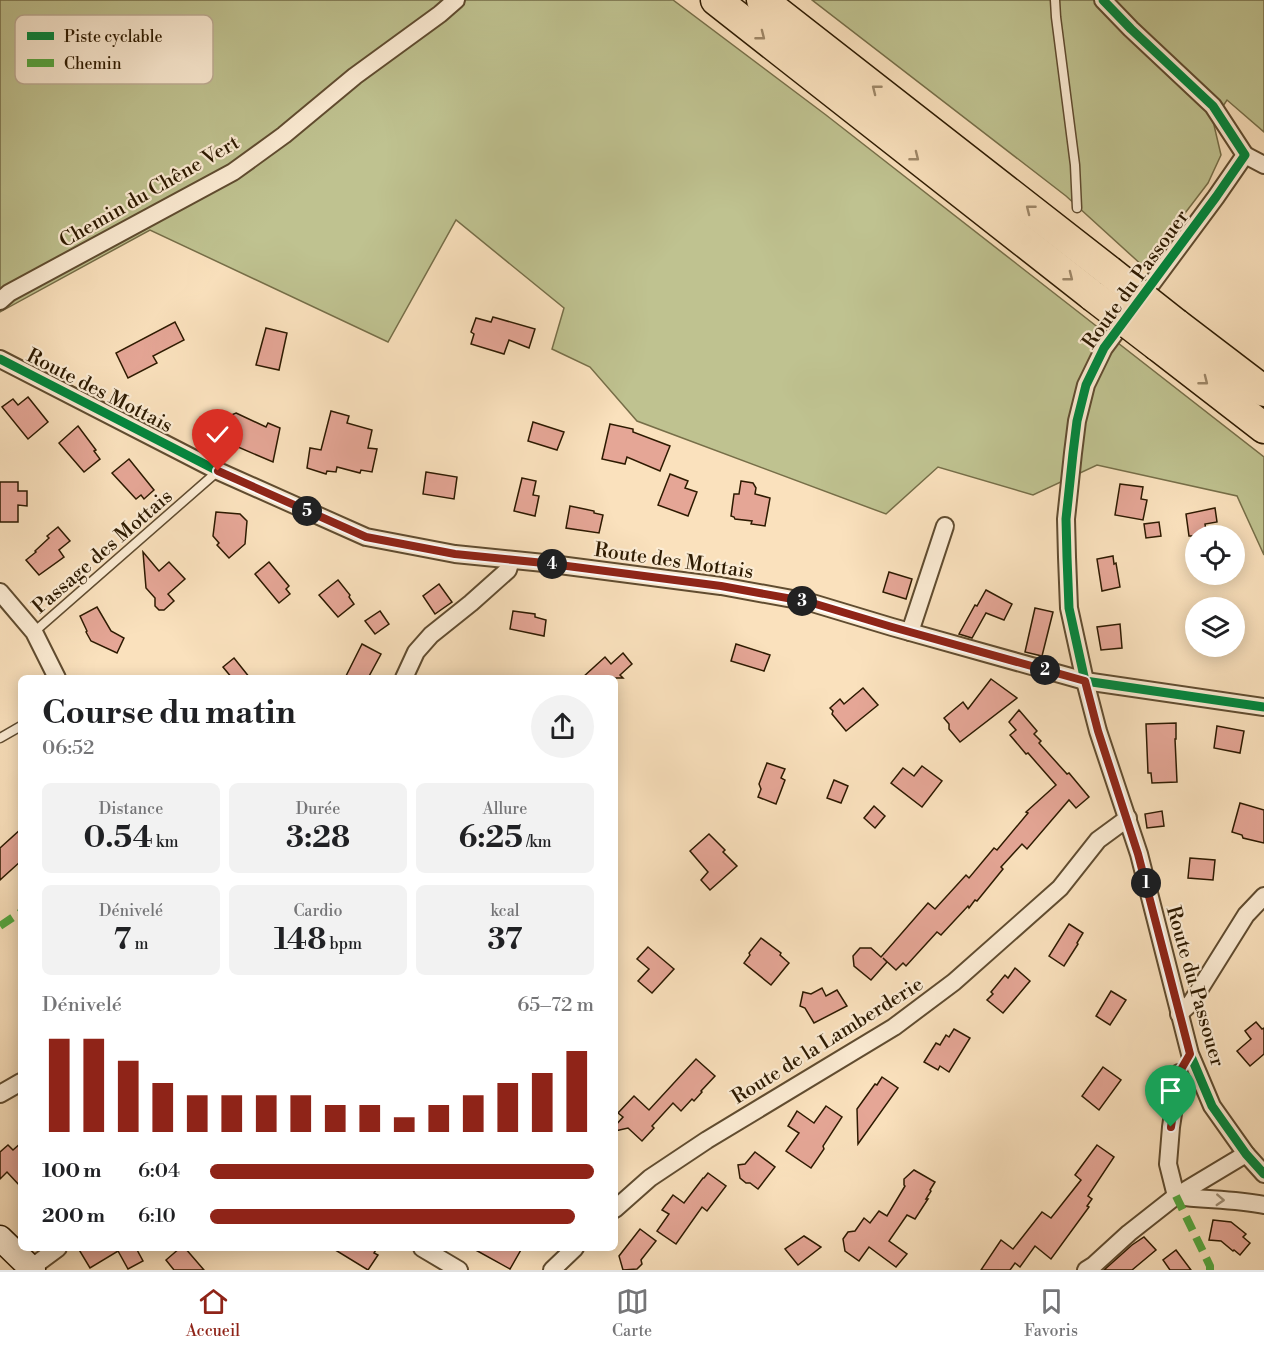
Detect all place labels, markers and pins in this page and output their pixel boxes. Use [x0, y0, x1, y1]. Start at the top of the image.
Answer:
pin [192, 409, 243, 471]
pin: 5 [292, 496, 322, 526]
pin: 4 [537, 549, 567, 579]
pin: 3 [787, 586, 817, 616]
pin: 2 [1030, 655, 1060, 685]
pin: 1 [1131, 868, 1161, 898]
pin [1145, 1065, 1196, 1127]

